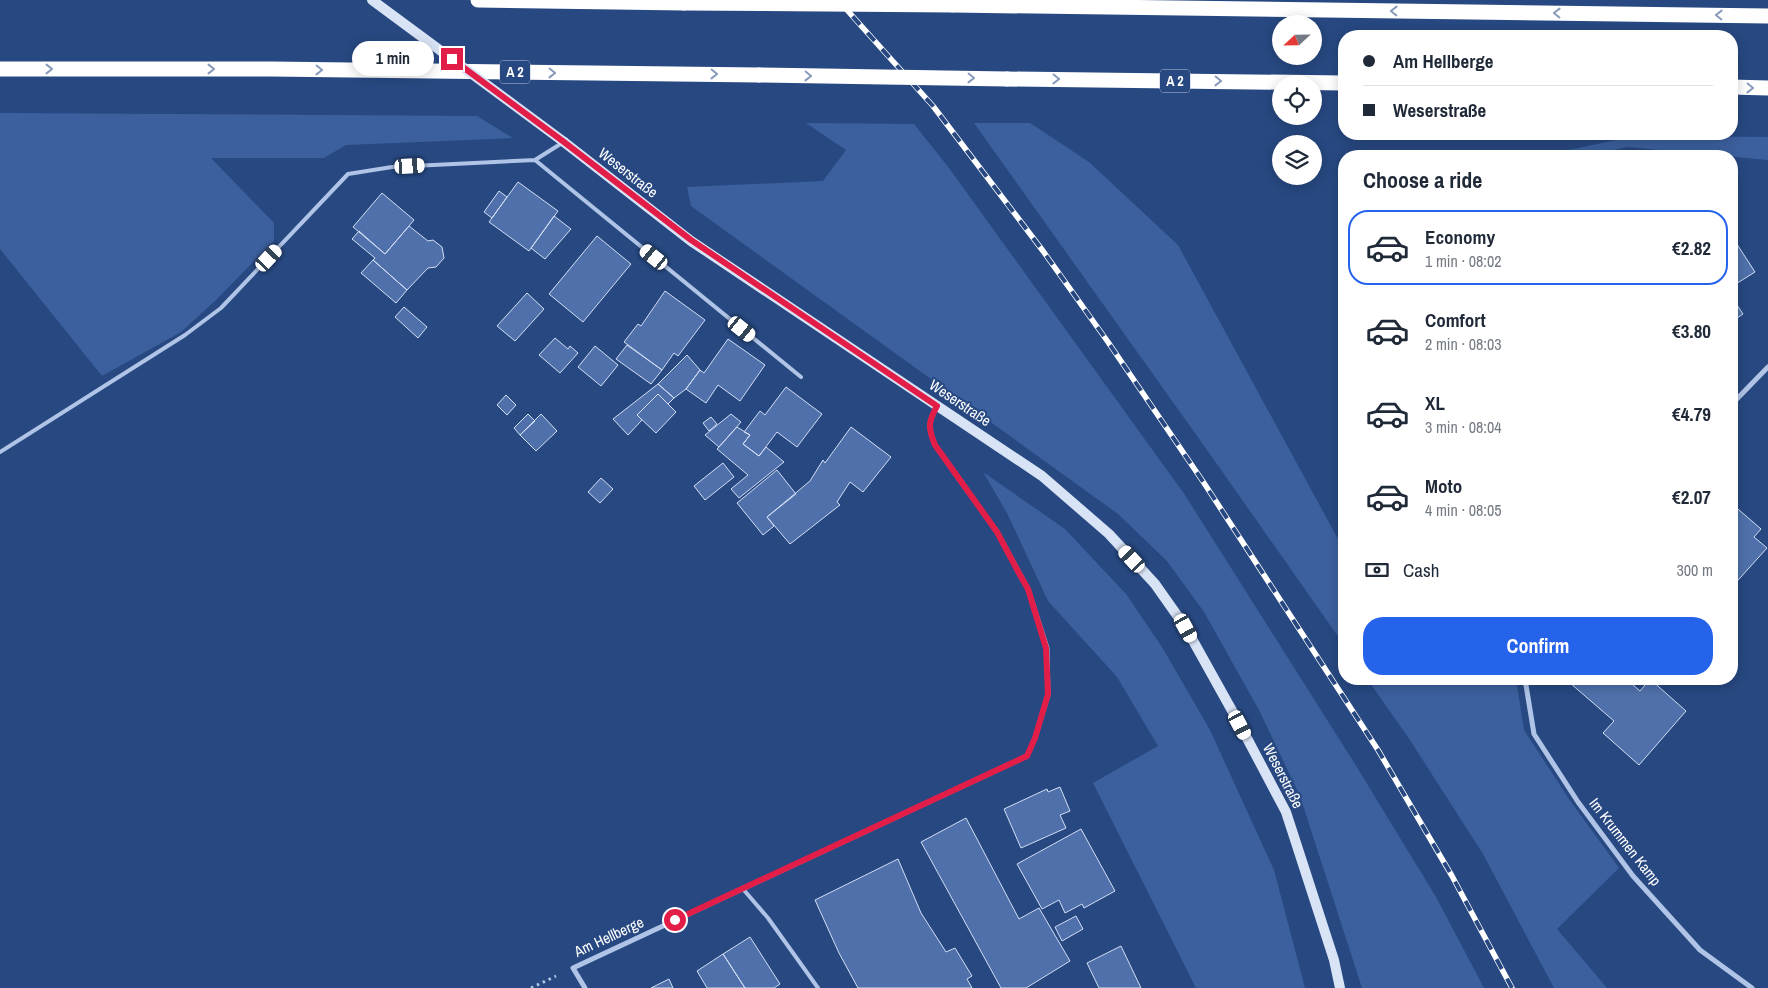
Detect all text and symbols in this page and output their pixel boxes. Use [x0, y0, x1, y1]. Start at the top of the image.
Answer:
one-way arrow [1390, 6, 1398, 16]
one-way arrow [1553, 8, 1560, 18]
one-way arrow [1715, 10, 1723, 20]
north arrow [1272, 15, 1322, 65]
map controls [1272, 15, 1322, 185]
callout: 1 min [352, 42, 434, 76]
text: 1 min [376, 47, 410, 69]
route end [441, 48, 463, 70]
text: Am Hellberge [1393, 48, 1493, 74]
road number: A 2 [500, 61, 530, 84]
one-way arrow [45, 64, 53, 74]
one-way arrow [208, 64, 215, 74]
one-way arrow [316, 65, 324, 75]
one-way arrow [548, 67, 556, 78]
one-way arrow [711, 69, 719, 80]
road number: A 2 [1160, 70, 1190, 92]
one-way arrow [804, 71, 812, 81]
one-way arrow [967, 73, 975, 83]
one-way arrow [1052, 74, 1060, 85]
button: locate [1272, 75, 1322, 125]
one-way arrow [1214, 76, 1222, 86]
one-way arrow [1746, 82, 1754, 93]
text: Weserstraße [1393, 97, 1486, 123]
button: layers [1272, 135, 1322, 185]
street label: Weserstraße [594, 143, 663, 203]
car [394, 158, 425, 174]
text: Choose a ride [1363, 165, 1482, 195]
text: Economy [1425, 224, 1495, 250]
icon: car [1365, 225, 1410, 270]
text: €2.82 [1672, 235, 1711, 261]
car [253, 242, 284, 274]
car [637, 242, 670, 272]
text: 1 min · 08:02 [1425, 250, 1502, 272]
text: Comfort [1425, 307, 1486, 333]
icon: car [1365, 308, 1410, 353]
car [725, 314, 758, 344]
text: €3.80 [1672, 318, 1711, 344]
text: 2 min · 08:03 [1425, 333, 1502, 355]
street label: Weserstraße [925, 374, 995, 431]
text: XL [1425, 390, 1445, 416]
icon: car [1365, 391, 1410, 436]
text: €4.79 [1672, 401, 1711, 427]
text: 3 min · 08:04 [1425, 416, 1502, 438]
text: Moto [1425, 473, 1462, 499]
icon: car [1365, 474, 1410, 519]
text: €2.07 [1672, 484, 1711, 510]
text: 4 min · 08:05 [1425, 499, 1502, 521]
car [1116, 543, 1147, 575]
icon: cash [1363, 556, 1391, 584]
text: Cash [1403, 557, 1439, 583]
text: 300 m [1677, 559, 1713, 581]
car [1172, 611, 1199, 645]
button: Confirm [1363, 617, 1713, 675]
car [1226, 708, 1253, 742]
street label: Weserstraße [1258, 740, 1309, 812]
street label: Im Krummen Kamp [1585, 793, 1666, 890]
route start [664, 909, 686, 931]
street label: Am Hellberge [570, 911, 647, 962]

